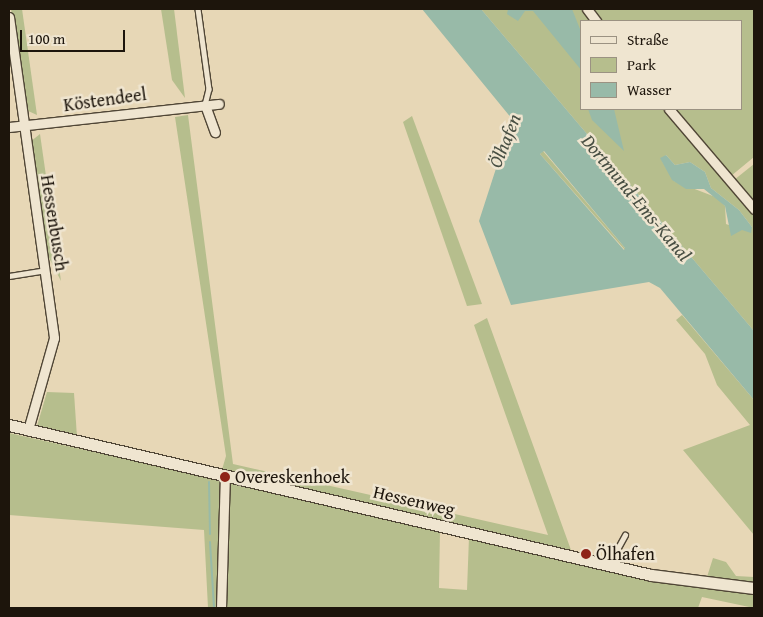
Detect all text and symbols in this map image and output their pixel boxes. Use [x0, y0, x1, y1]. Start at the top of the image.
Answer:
scale bar [22, 20, 128, 52]
legend [580, 20, 743, 110]
text: 100 m [28, 28, 65, 49]
text: Straße [627, 29, 669, 50]
text: Park [627, 54, 656, 75]
text: Wasser [627, 79, 671, 100]
street label: Köstendeel [62, 83, 148, 117]
water label: Ölhafen [484, 111, 526, 171]
water label: Dortmund-Ems-Kanal [576, 130, 696, 266]
street label: Hessenbusch [36, 173, 72, 273]
place label: Overeskenhoek [235, 466, 350, 488]
marker: Overeskenhoek [219, 471, 231, 483]
street label: Hessenweg [371, 481, 457, 521]
place label: Ölhafen [596, 543, 655, 565]
marker: Ölhafen [580, 548, 592, 560]

